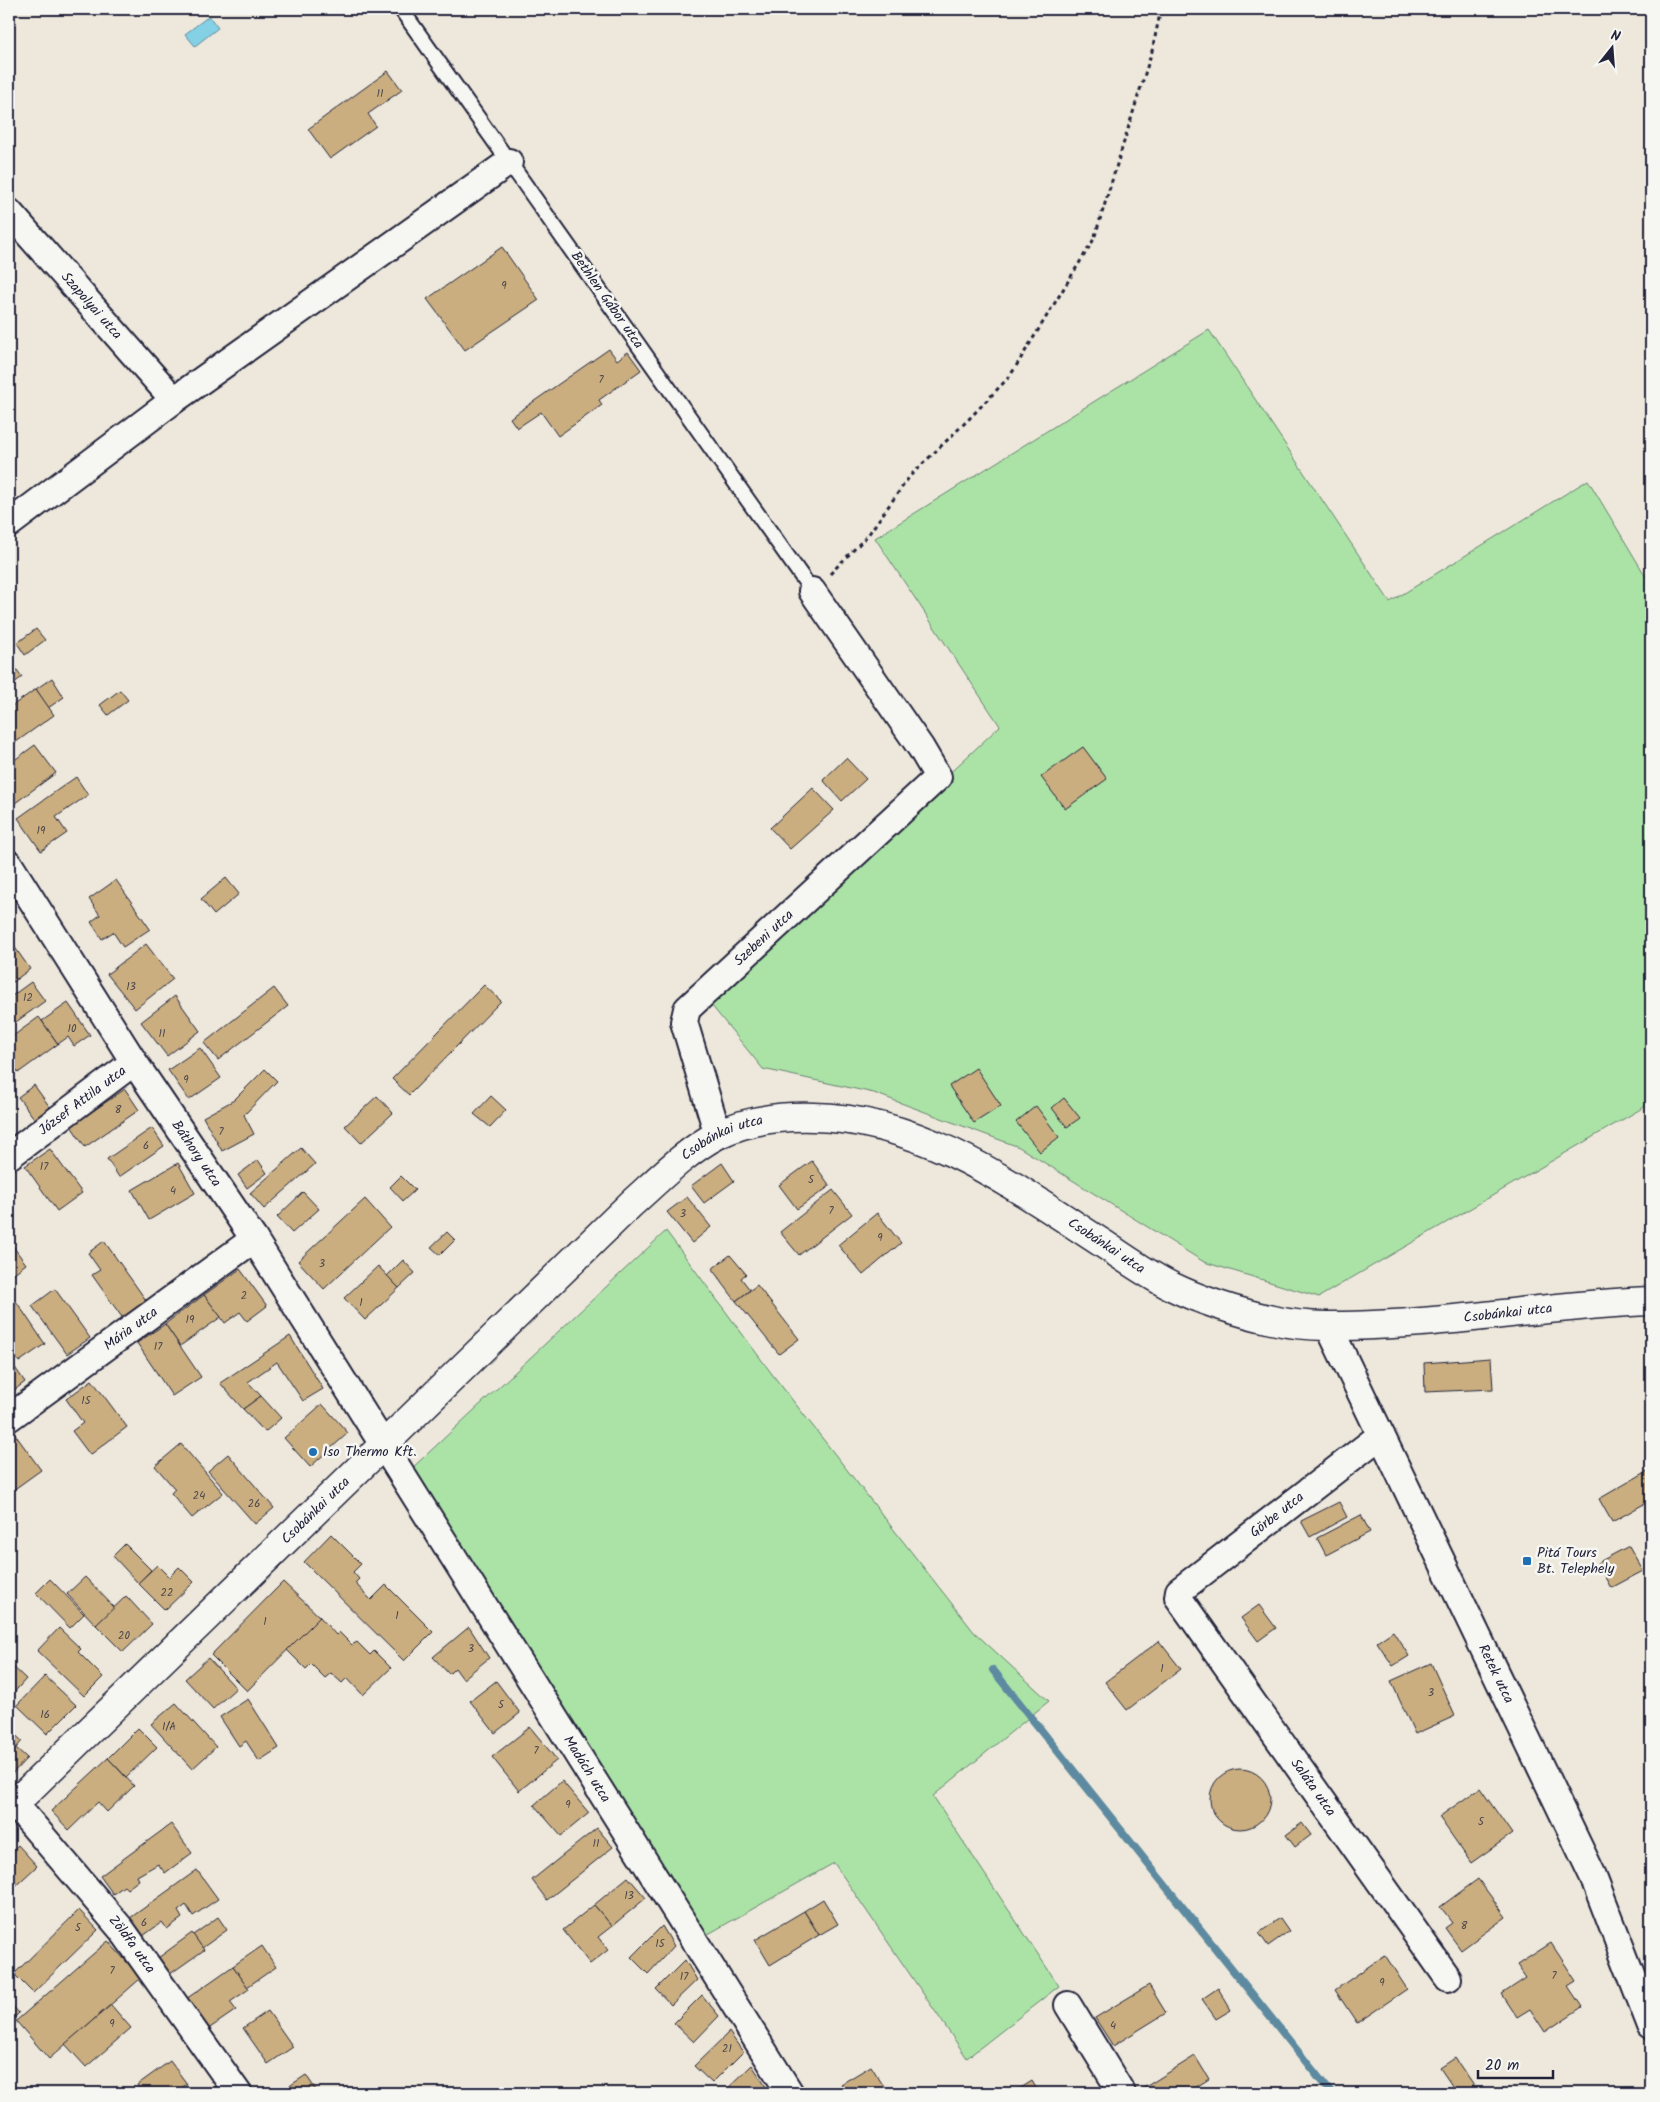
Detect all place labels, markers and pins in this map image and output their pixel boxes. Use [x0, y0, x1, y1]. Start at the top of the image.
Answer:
place label: Iso Thermo Kft. [323, 1441, 417, 1463]
marker: Iso Thermo Kft. [307, 1446, 319, 1458]
place label: Pitá Tours Bt. Telephely [1537, 1542, 1615, 1580]
marker: Pitá Tours Bt. Telephely [1521, 1555, 1533, 1567]

